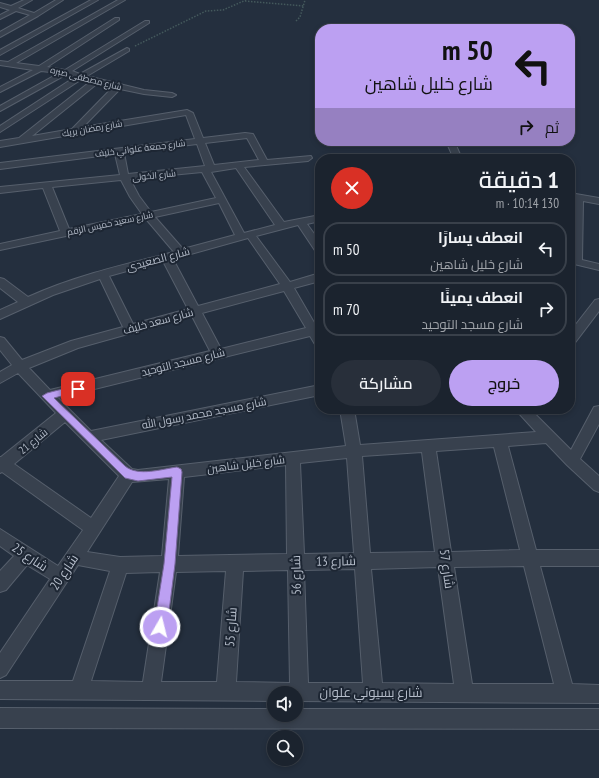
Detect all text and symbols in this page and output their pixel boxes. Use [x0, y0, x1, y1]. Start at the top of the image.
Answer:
text: 50 m [442, 31, 493, 68]
icon: left [507, 40, 559, 92]
street label: شارع مصطفى صبره [49, 64, 123, 93]
text: شارع خليل شاهين [365, 72, 493, 95]
icon: right [515, 116, 537, 138]
street label: شارع رمضان بريك [61, 117, 123, 140]
text: ثم [545, 118, 559, 137]
street label: شارع جمعة علواني خليف [94, 137, 186, 161]
text: 1 دقيقة [479, 164, 559, 195]
street label: شارع الخولى [132, 167, 177, 184]
button: close [331, 167, 373, 209]
text: 130 m · 10:14 [496, 195, 559, 212]
street label: شارع سعيد خميس الزقم [66, 209, 154, 238]
text: انعطف يسارًا [438, 228, 523, 247]
icon: left [535, 238, 557, 260]
text: 50 m [333, 240, 359, 259]
street label: شارع الصعيدى [125, 244, 191, 275]
text: شارع خليل شاهين [430, 256, 523, 273]
text: انعطف يمينًا [440, 288, 523, 307]
icon: right [535, 298, 557, 320]
text: 70 m [333, 300, 359, 319]
street label: شارع سعد خليف [121, 305, 195, 338]
text: شارع مسجد التوحيد [422, 316, 523, 333]
street label: شارع مسجد التوحيد [140, 345, 227, 380]
button: مشاركة [331, 360, 441, 406]
button: خروج [449, 360, 559, 406]
pin [61, 372, 95, 406]
icon: arrive [67, 378, 89, 400]
street label: شارع مسجد محمد رسول الله [140, 393, 268, 433]
street label: شارع 21 [16, 425, 51, 458]
street label: شارع خليل شاهين [206, 452, 286, 477]
street label: شارع 25 [9, 539, 51, 575]
street label: شارع 57 [436, 548, 458, 590]
street label: شارع 20 [46, 551, 82, 593]
street label: شارع 13 [316, 552, 356, 570]
street label: شارع 56 [287, 555, 305, 595]
position arrow [139, 606, 181, 648]
street label: شارع 55 [221, 607, 241, 647]
street label: شارع بسيوني علوان [320, 684, 423, 703]
map controls [267, 686, 303, 766]
button: sound [267, 686, 303, 722]
button: search [267, 730, 303, 766]

